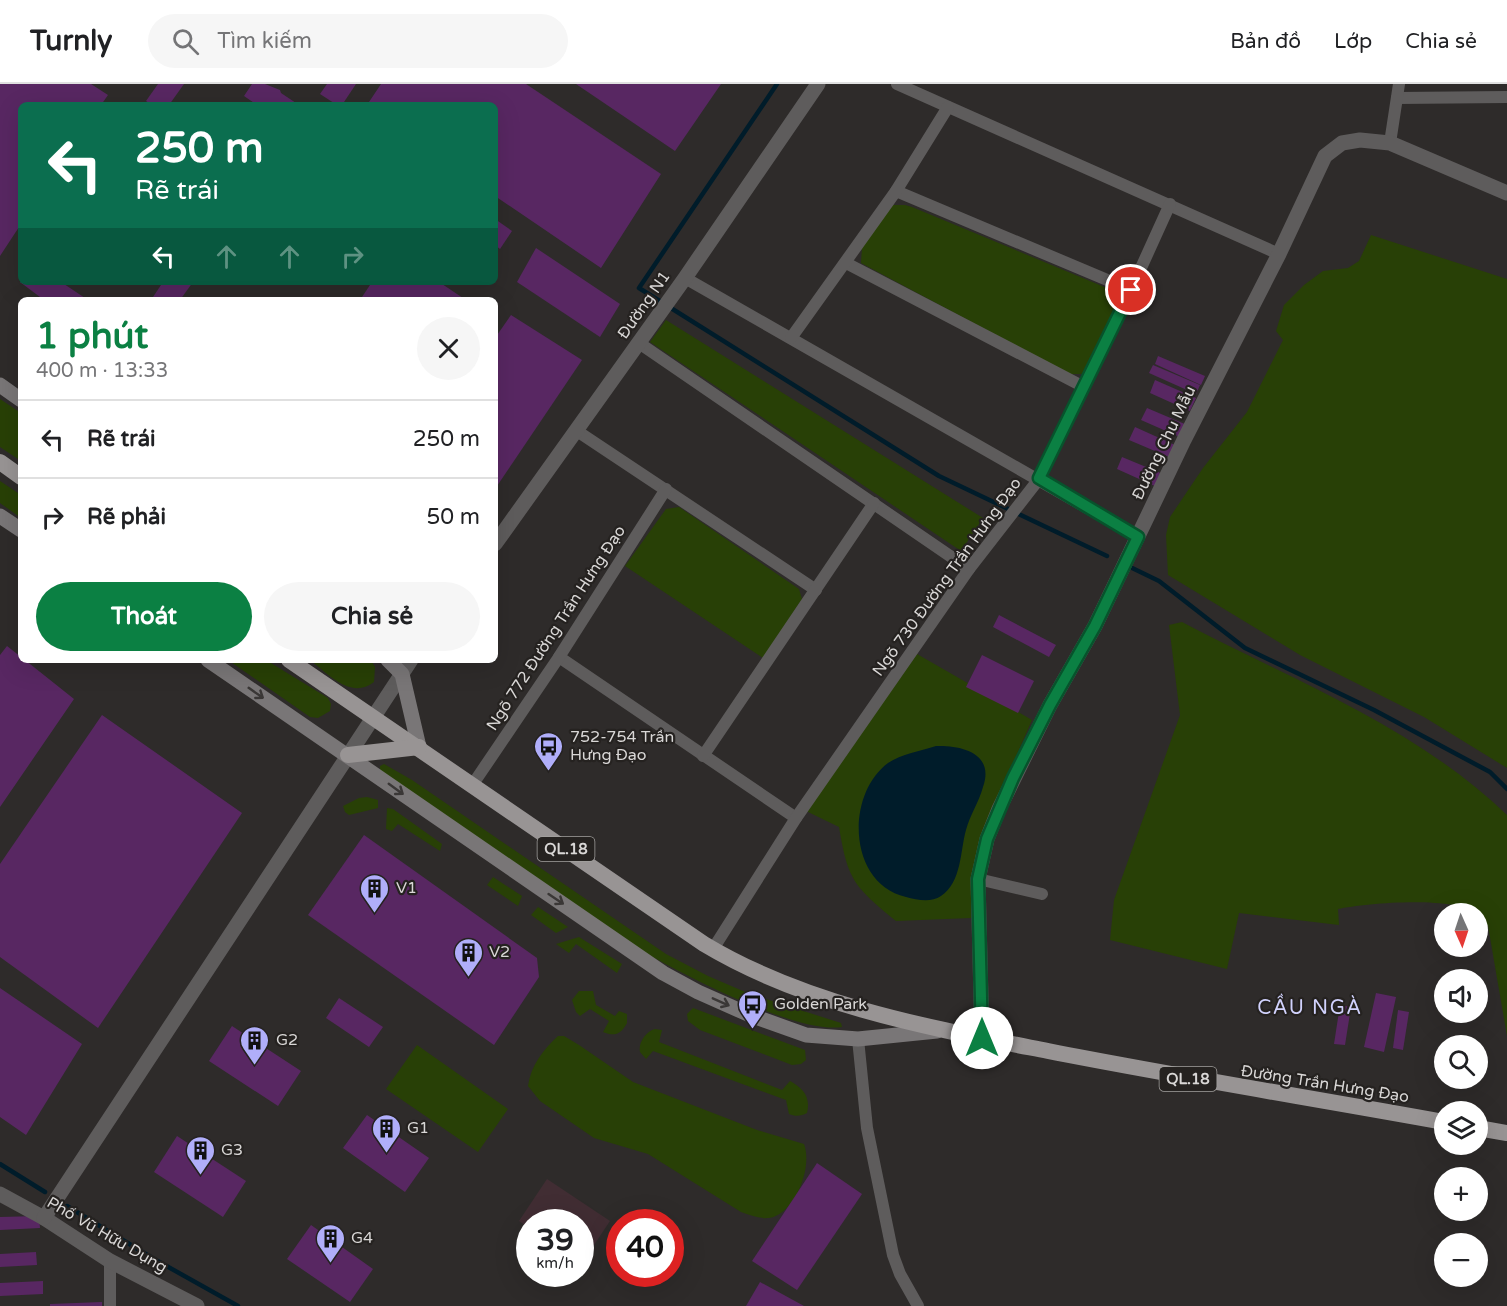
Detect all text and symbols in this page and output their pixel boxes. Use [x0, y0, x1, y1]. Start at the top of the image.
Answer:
search box [148, 14, 568, 68]
text: Turnly [30, 24, 112, 58]
icon: search [169, 25, 202, 58]
text: Tìm kiếm [217, 28, 312, 54]
text: Bản đồ [1230, 29, 1301, 54]
text: Lớp [1334, 29, 1372, 54]
text: Chia sẻ [1405, 29, 1477, 54]
text: 250 m [135, 123, 264, 174]
icon: left [36, 126, 114, 204]
text: Rẽ trái [135, 174, 219, 207]
icon: left [147, 240, 180, 273]
icon: ahead [210, 240, 243, 273]
icon: ahead [273, 240, 306, 273]
icon: right [336, 240, 369, 273]
pin [1105, 264, 1156, 315]
street label: Đường N1 [613, 267, 675, 343]
icon: arrive [1114, 273, 1147, 306]
text: 1 phút [36, 315, 148, 358]
button: close [417, 317, 480, 380]
text: 400 m · 13:33 [36, 359, 168, 383]
street label: Đường Chu Mẫu [1128, 383, 1200, 503]
icon: left [36, 423, 69, 456]
text: Rẽ trái [87, 426, 156, 452]
text: 250 m [413, 426, 480, 452]
street label: Ngõ 730 Đường Trần Hưng Đạo [868, 474, 1026, 680]
icon: right [36, 501, 69, 534]
text: Rẽ phải [87, 504, 166, 530]
text: 50 m [426, 504, 480, 530]
street label: Ngõ 772 Đường Trần Hưng Đạo [482, 522, 630, 734]
button: Thoát [36, 582, 252, 651]
button: Chia sẻ [264, 582, 480, 651]
one-way arrow [247, 687, 264, 699]
place label: 752-754 Trần Hưng Đạo [570, 727, 674, 765]
bus stop icon: 752-754 Trần Hưng Đạo [533, 730, 565, 772]
one-way arrow [387, 783, 403, 795]
road number: QL.18 [538, 837, 594, 861]
building icon: V1 [359, 872, 391, 914]
place label: V1 [396, 878, 417, 898]
one-way arrow [548, 893, 564, 905]
north arrow [1434, 903, 1488, 957]
map controls [1434, 903, 1488, 1287]
building icon: V2 [452, 936, 484, 978]
place label: V2 [489, 942, 510, 962]
button: sound [1434, 969, 1488, 1023]
bus stop icon: Golden Park [737, 988, 769, 1030]
district label: CẦU NGÀ [1257, 993, 1363, 1020]
place label: Golden Park [774, 994, 867, 1014]
one-way arrow [712, 997, 730, 1008]
position arrow [950, 1006, 1014, 1070]
building icon: G2 [239, 1024, 271, 1066]
place label: G2 [276, 1030, 298, 1050]
button: search [1434, 1035, 1488, 1089]
street label: Đường Trần Hưng Đạo [1240, 1061, 1410, 1107]
road number: QL.18 [1160, 1067, 1216, 1091]
button: layers [1434, 1101, 1488, 1155]
building icon: G1 [370, 1112, 402, 1154]
place label: G1 [407, 1118, 429, 1138]
building icon: G3 [184, 1134, 216, 1176]
place label: G3 [221, 1140, 243, 1160]
button: + [1434, 1167, 1488, 1221]
street label: Phố Vũ Hữu Dụng [43, 1192, 171, 1278]
speed limit sign: 40 [606, 1209, 684, 1287]
building icon: G4 [314, 1222, 346, 1264]
text: 39 [536, 1222, 574, 1259]
place label: G4 [351, 1228, 373, 1248]
button: − [1434, 1233, 1488, 1287]
text: km/h [536, 1254, 574, 1272]

